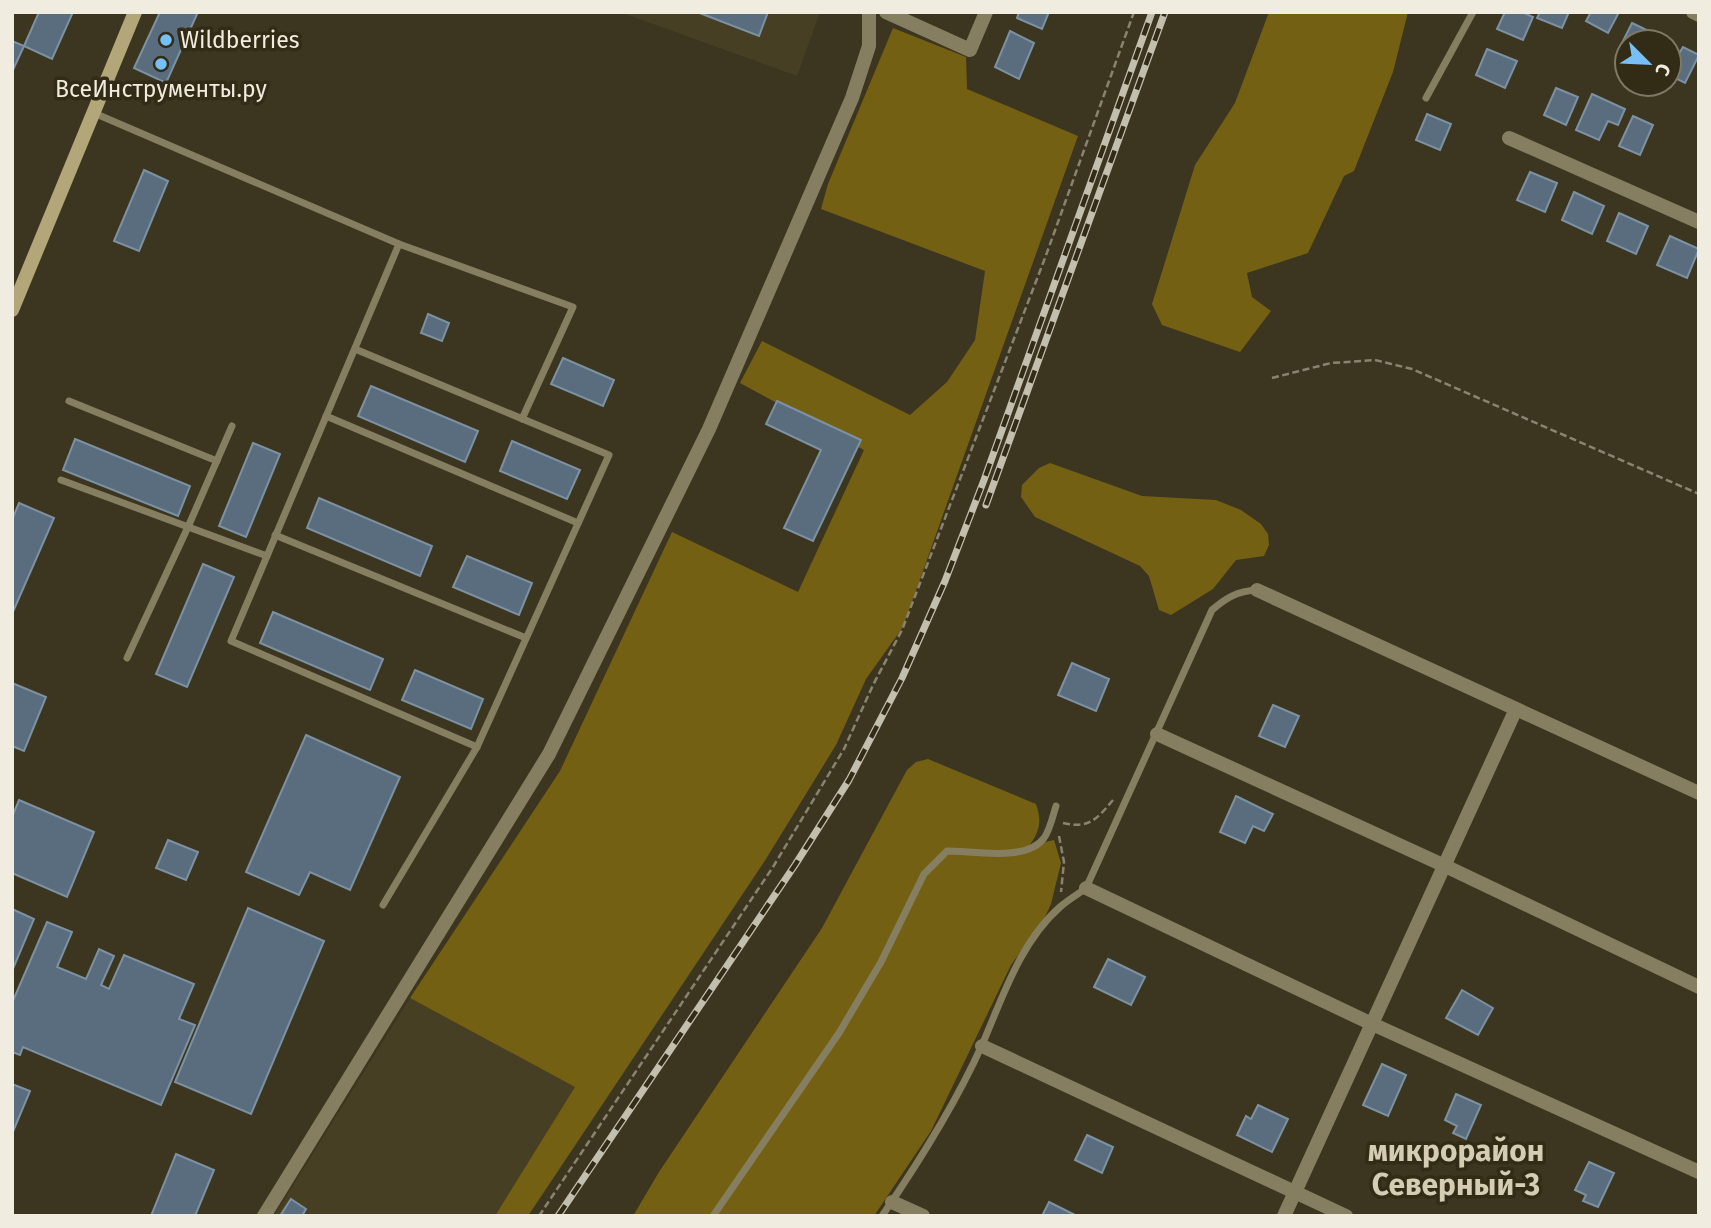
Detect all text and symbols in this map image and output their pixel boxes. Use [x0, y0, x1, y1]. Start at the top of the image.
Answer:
place label: Wildberries [180, 26, 300, 54]
north arrow [1613, 28, 1683, 98]
marker: Wildberries [158, 32, 174, 48]
marker: ВсеИнструменты.ру [153, 56, 169, 72]
text: С [1650, 60, 1676, 79]
place label: ВсеИнструменты.ру [55, 75, 268, 103]
district label: микрорайон Северный-3 [1368, 1133, 1544, 1203]

